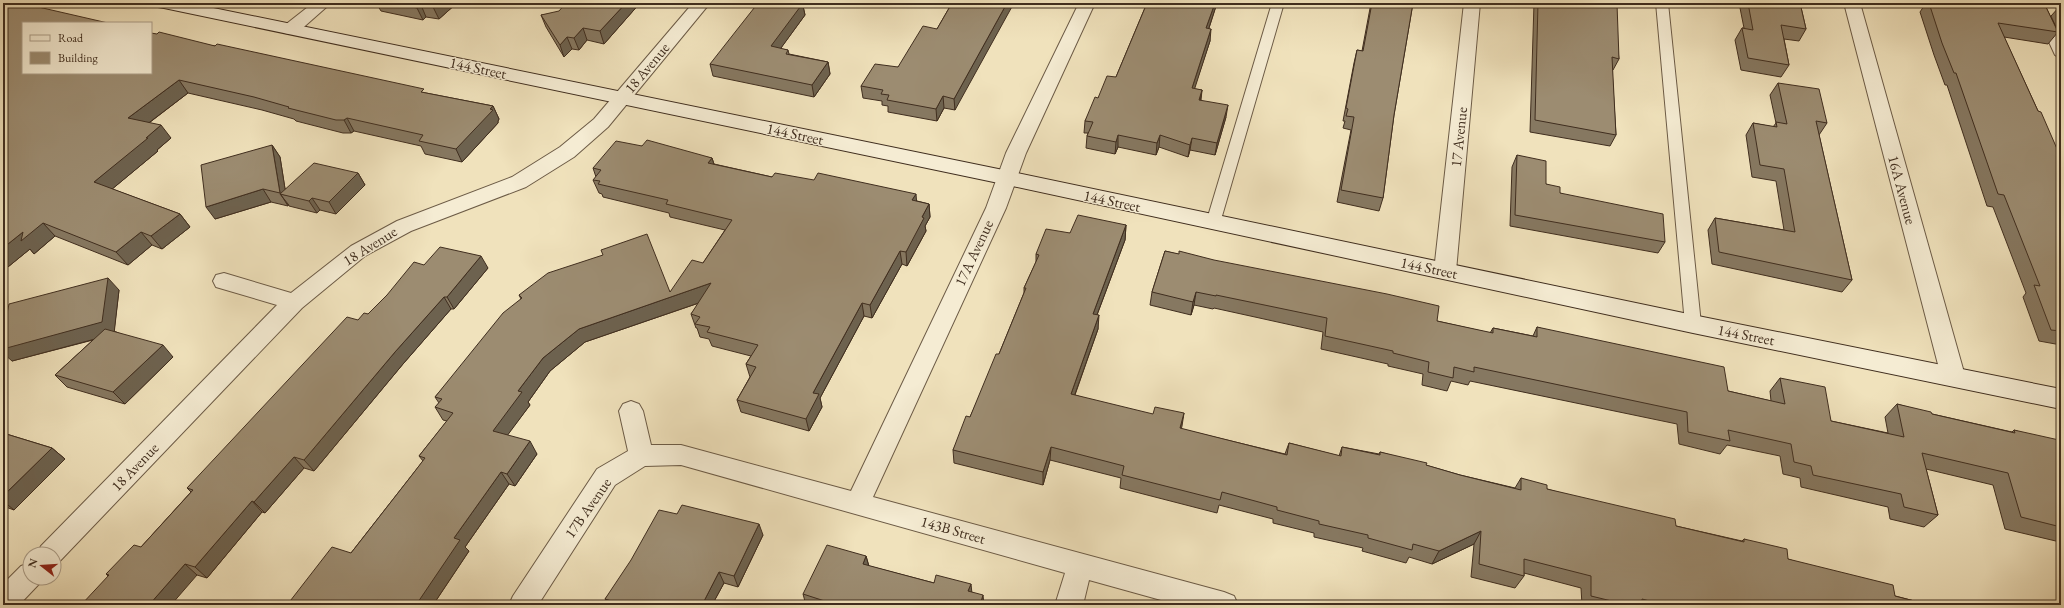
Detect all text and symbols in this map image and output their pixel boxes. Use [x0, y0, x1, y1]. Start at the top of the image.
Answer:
legend [22, 22, 152, 74]
text: Road [58, 30, 84, 46]
street label: 18 Avenue [620, 38, 673, 97]
text: Building [58, 50, 99, 66]
street label: 144 Street [448, 52, 509, 83]
street label: 17 Avenue [1446, 106, 1471, 168]
street label: 144 Street [765, 118, 826, 149]
street label: 16A Avenue [1884, 153, 1921, 227]
street label: 144 Street [1082, 185, 1143, 216]
street label: 17A Avenue [950, 217, 997, 289]
street label: 18 Avenue [339, 221, 401, 270]
street label: 144 Street [1399, 252, 1460, 283]
street label: 144 Street [1716, 320, 1776, 349]
street label: 18 Avenue [107, 438, 163, 495]
street label: 17B Avenue [560, 474, 615, 542]
street label: 143B Street [919, 511, 988, 548]
north arrow [22, 546, 62, 586]
text: N [24, 557, 40, 569]

